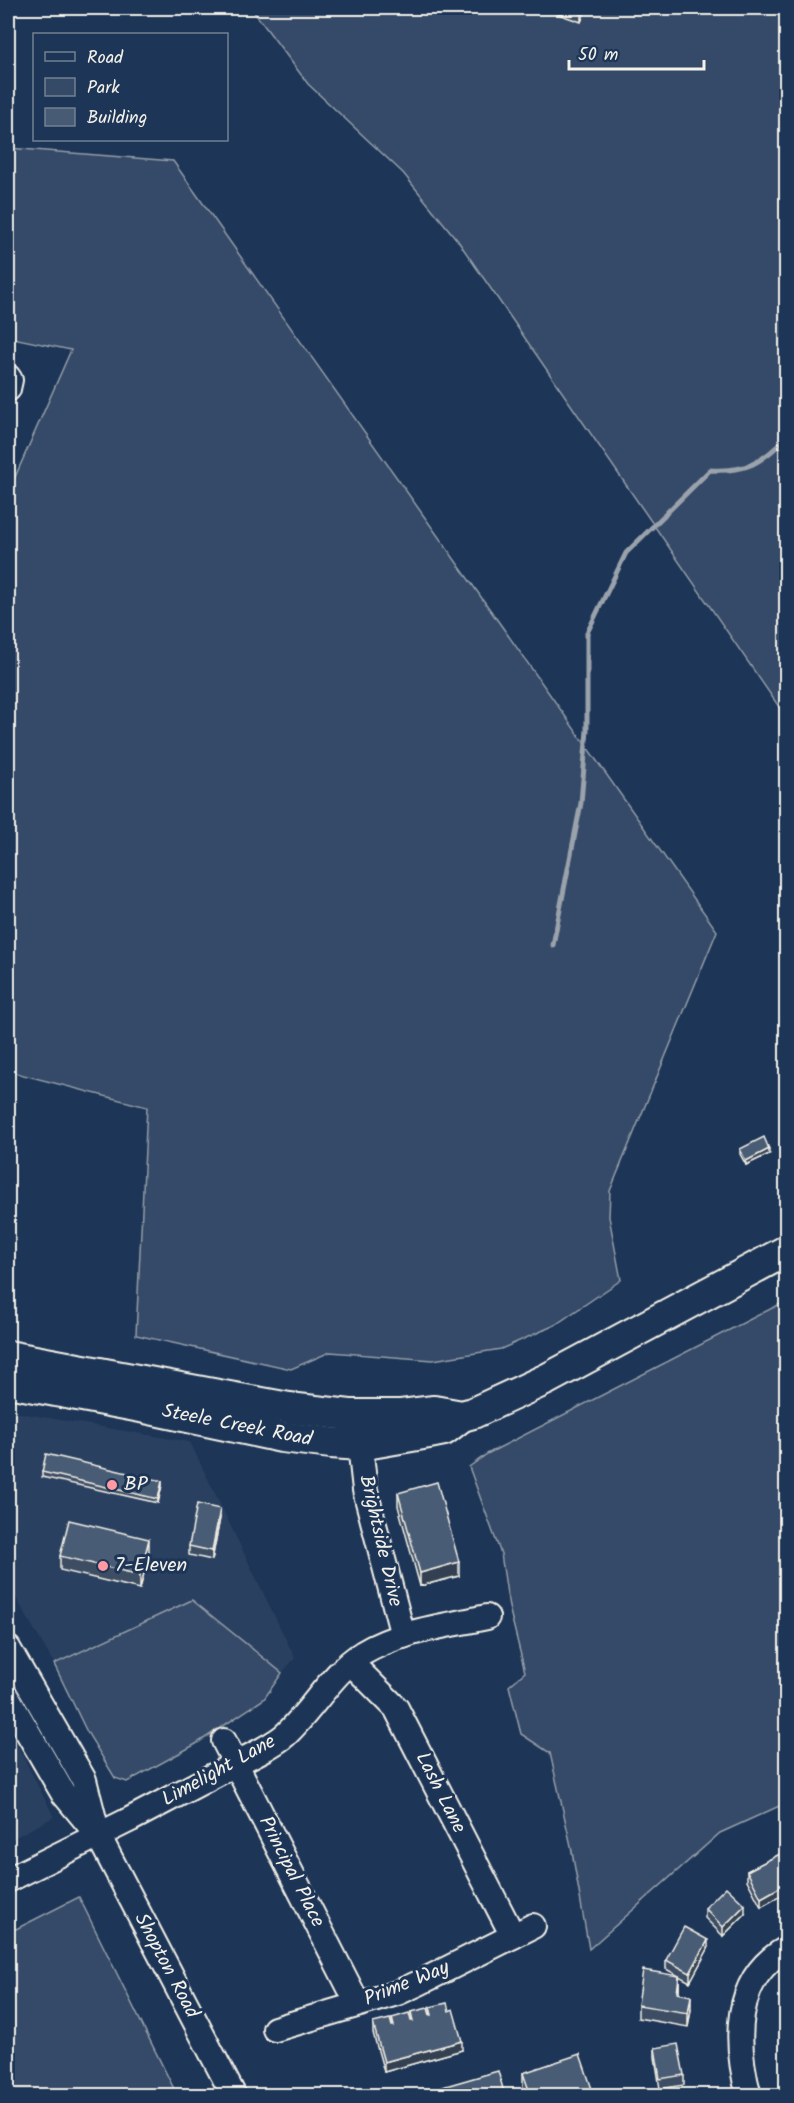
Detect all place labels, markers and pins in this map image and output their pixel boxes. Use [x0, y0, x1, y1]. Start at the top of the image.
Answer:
place label: BP [124, 1469, 149, 1501]
marker: BP [105, 1478, 119, 1492]
place label: 7-Eleven [115, 1550, 187, 1582]
marker: 7-Eleven [96, 1559, 110, 1573]

